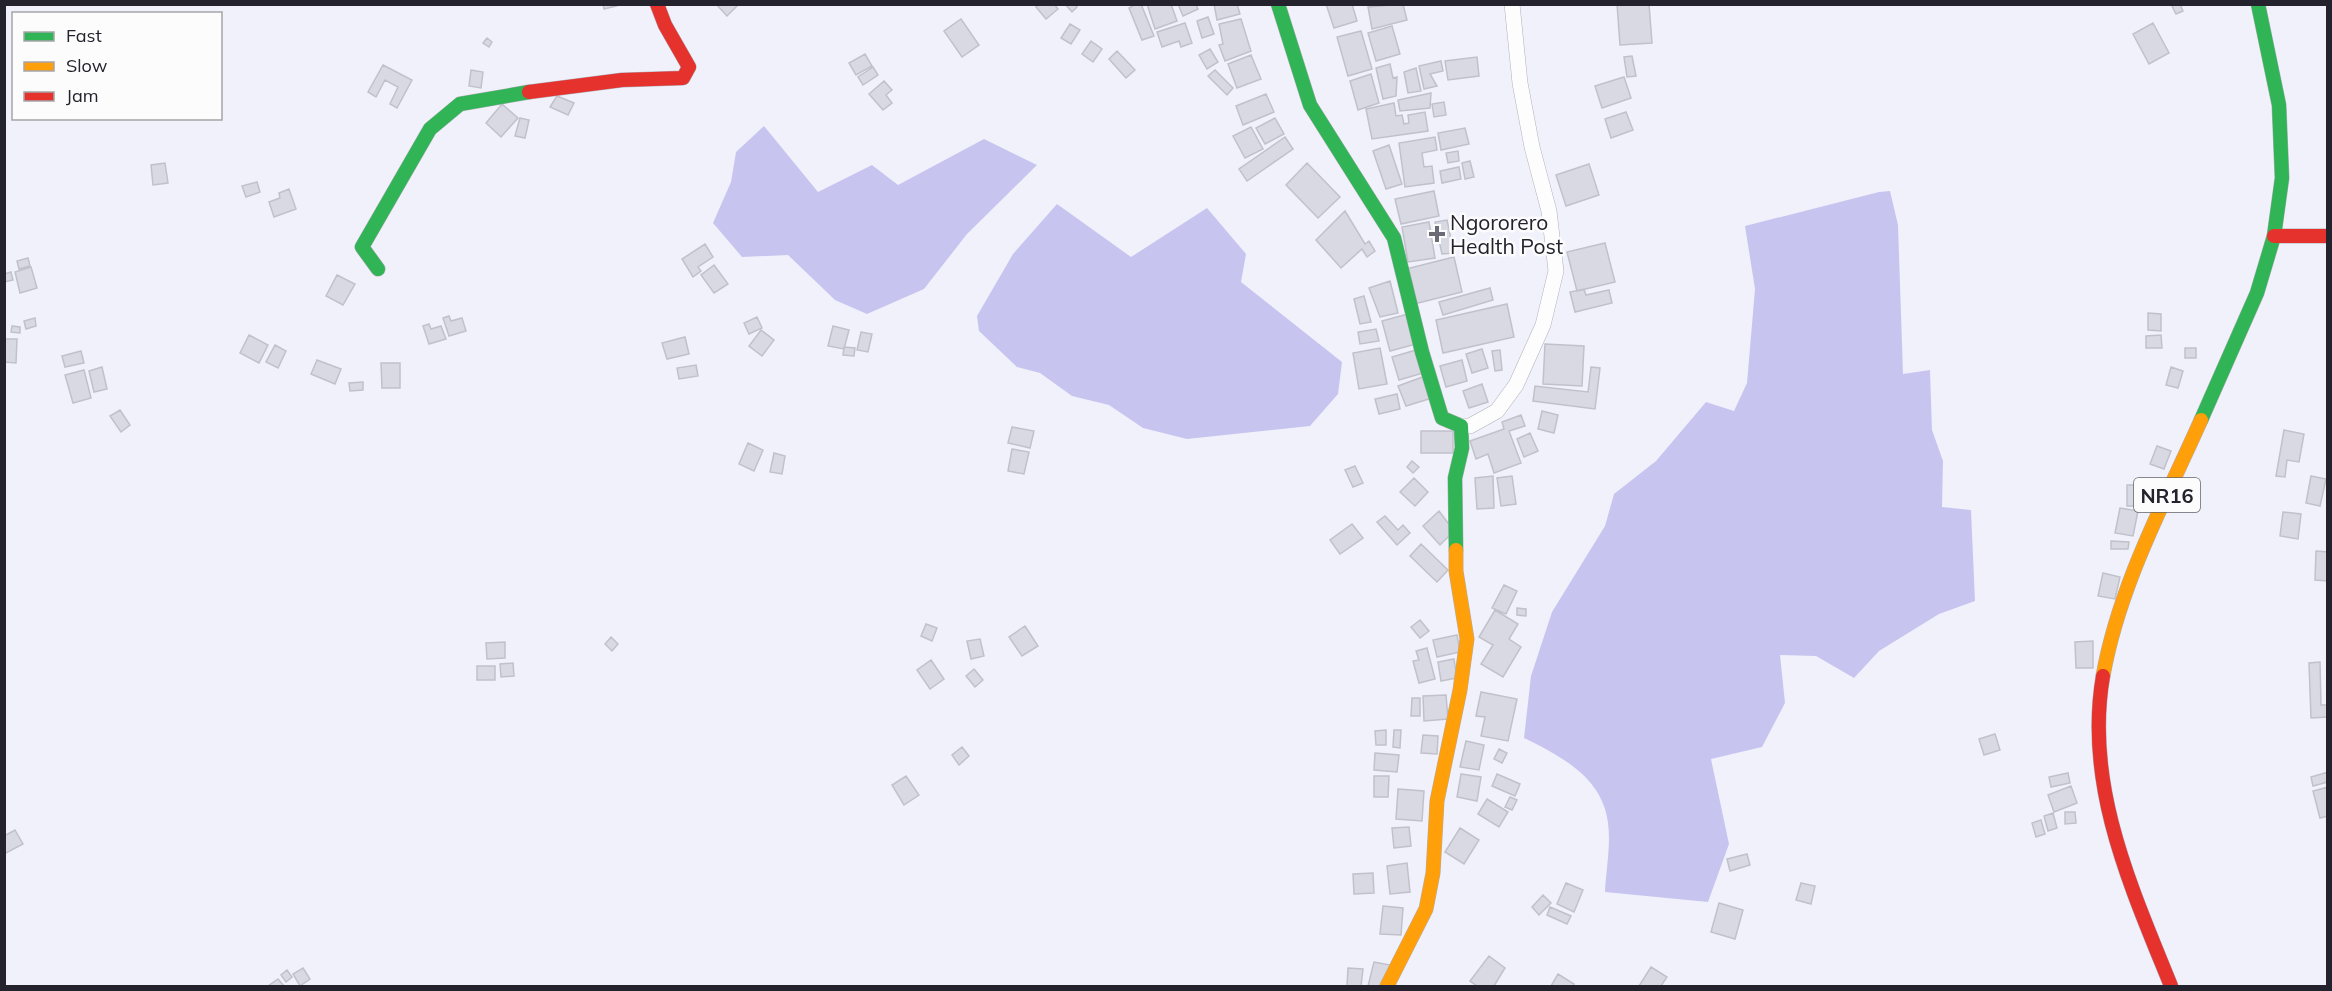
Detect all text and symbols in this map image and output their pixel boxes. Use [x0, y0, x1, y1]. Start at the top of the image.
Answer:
legend [12, 12, 222, 120]
text: Fast [66, 24, 102, 47]
text: Slow [66, 54, 108, 77]
text: Jam [66, 84, 99, 107]
place label: Ngororero Health Post [1450, 209, 1563, 259]
marker: Ngororero Health Post [1428, 225, 1446, 243]
road number: NR16 [2134, 478, 2200, 512]

